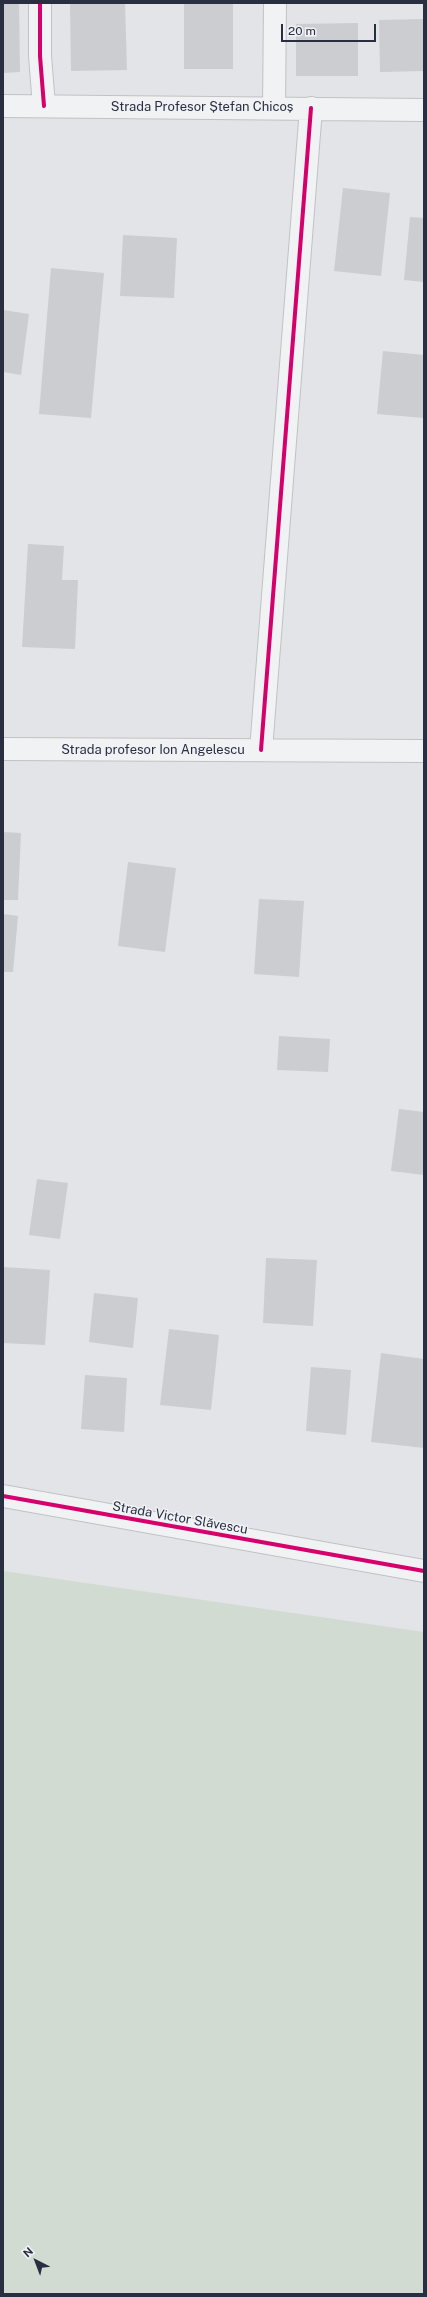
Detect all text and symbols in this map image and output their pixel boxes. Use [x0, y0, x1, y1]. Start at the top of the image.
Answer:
scale bar [283, 16, 378, 42]
text: 20 m [288, 24, 316, 38]
street label: Strada Profesor Ștefan Chicoș [111, 99, 293, 115]
street label: Strada profesor Ion Angelescu [61, 742, 245, 758]
street label: Strada Victor Slăvescu [111, 1498, 249, 1538]
north arrow [16, 2241, 56, 2281]
text: N [21, 2245, 35, 2259]

